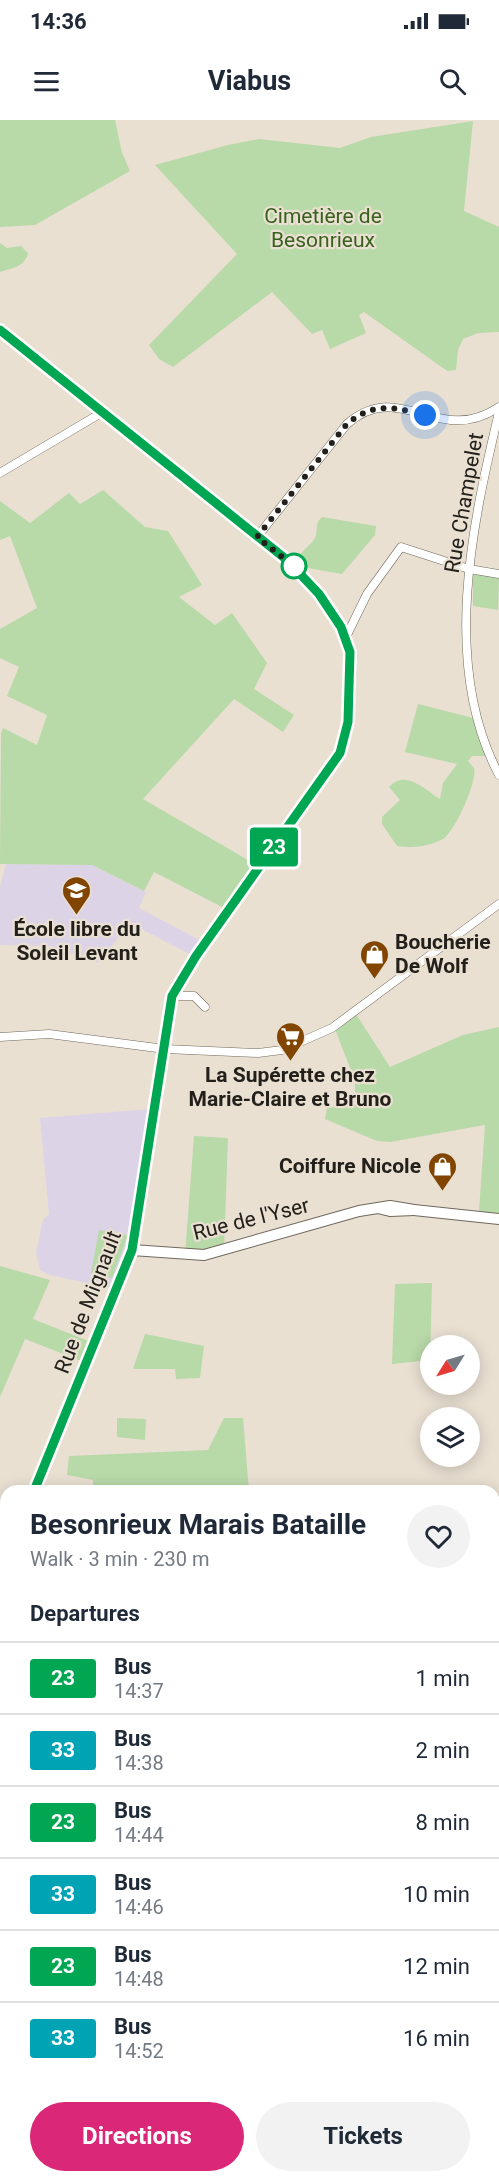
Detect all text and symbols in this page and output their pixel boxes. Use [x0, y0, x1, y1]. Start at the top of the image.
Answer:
text: 14:36 [30, 9, 87, 34]
icon: menu [30, 65, 63, 98]
text: Viabus [208, 65, 291, 97]
icon: search [436, 65, 469, 98]
park label: Cimetière de Besonrieux [264, 204, 382, 252]
your location [410, 400, 440, 430]
street label: Rue Champelet [440, 431, 488, 575]
unlabelled marker [281, 553, 307, 579]
line badge: 23 [247, 828, 301, 866]
text: 23 [262, 835, 286, 859]
school or university icon: École libre du Soleil Levant [61, 874, 93, 916]
place label: École libre du Soleil Levant [13, 917, 141, 965]
place label: Boucherie De Wolf [395, 930, 491, 978]
shop icon: Boucherie De Wolf [358, 938, 390, 980]
supermarket icon: La Supérette chez Marie-Claire et Bruno [274, 1020, 306, 1062]
place label: La Supérette chez Marie-Claire et Bruno [189, 1063, 392, 1111]
shop icon: Coiffure Nicole [426, 1150, 458, 1192]
place label: Coiffure Nicole [279, 1154, 421, 1178]
street label: Rue de l'Yser [190, 1193, 312, 1245]
street label: Rue de Mignault [50, 1227, 126, 1377]
north arrow [420, 1335, 480, 1395]
map controls [420, 1335, 480, 1467]
button: layers [420, 1407, 480, 1467]
button: heart [407, 1505, 470, 1568]
text: Besonrieux Marais Bataille [30, 1508, 366, 1541]
text: Walk · 3 min · 230 m [30, 1547, 209, 1571]
text: Departures [30, 1601, 140, 1626]
text: Bus [114, 1654, 152, 1679]
text: 23 [51, 1666, 75, 1690]
text: 1 min [415, 1666, 470, 1691]
text: 14:37 [114, 1679, 164, 1703]
text: Bus [114, 1726, 152, 1751]
text: 33 [51, 1738, 75, 1762]
text: 2 min [415, 1738, 470, 1763]
text: 14:38 [114, 1751, 164, 1775]
text: Bus [114, 1798, 152, 1823]
text: 23 [51, 1810, 75, 1834]
text: 8 min [415, 1810, 470, 1835]
text: 14:44 [114, 1823, 164, 1847]
text: Bus [114, 1870, 152, 1895]
text: 33 [51, 1882, 75, 1906]
text: 10 min [403, 1882, 470, 1907]
text: 14:46 [114, 1895, 164, 1919]
text: Bus [114, 1942, 152, 1967]
text: 23 [51, 1954, 75, 1978]
text: 12 min [403, 1954, 470, 1979]
text: 14:48 [114, 1967, 164, 1991]
text: Bus [114, 2014, 152, 2039]
text: 33 [51, 2026, 75, 2050]
text: 16 min [403, 2026, 470, 2051]
text: 14:52 [114, 2039, 164, 2063]
button: Directions [30, 2102, 244, 2171]
button: Tickets [256, 2102, 470, 2171]

